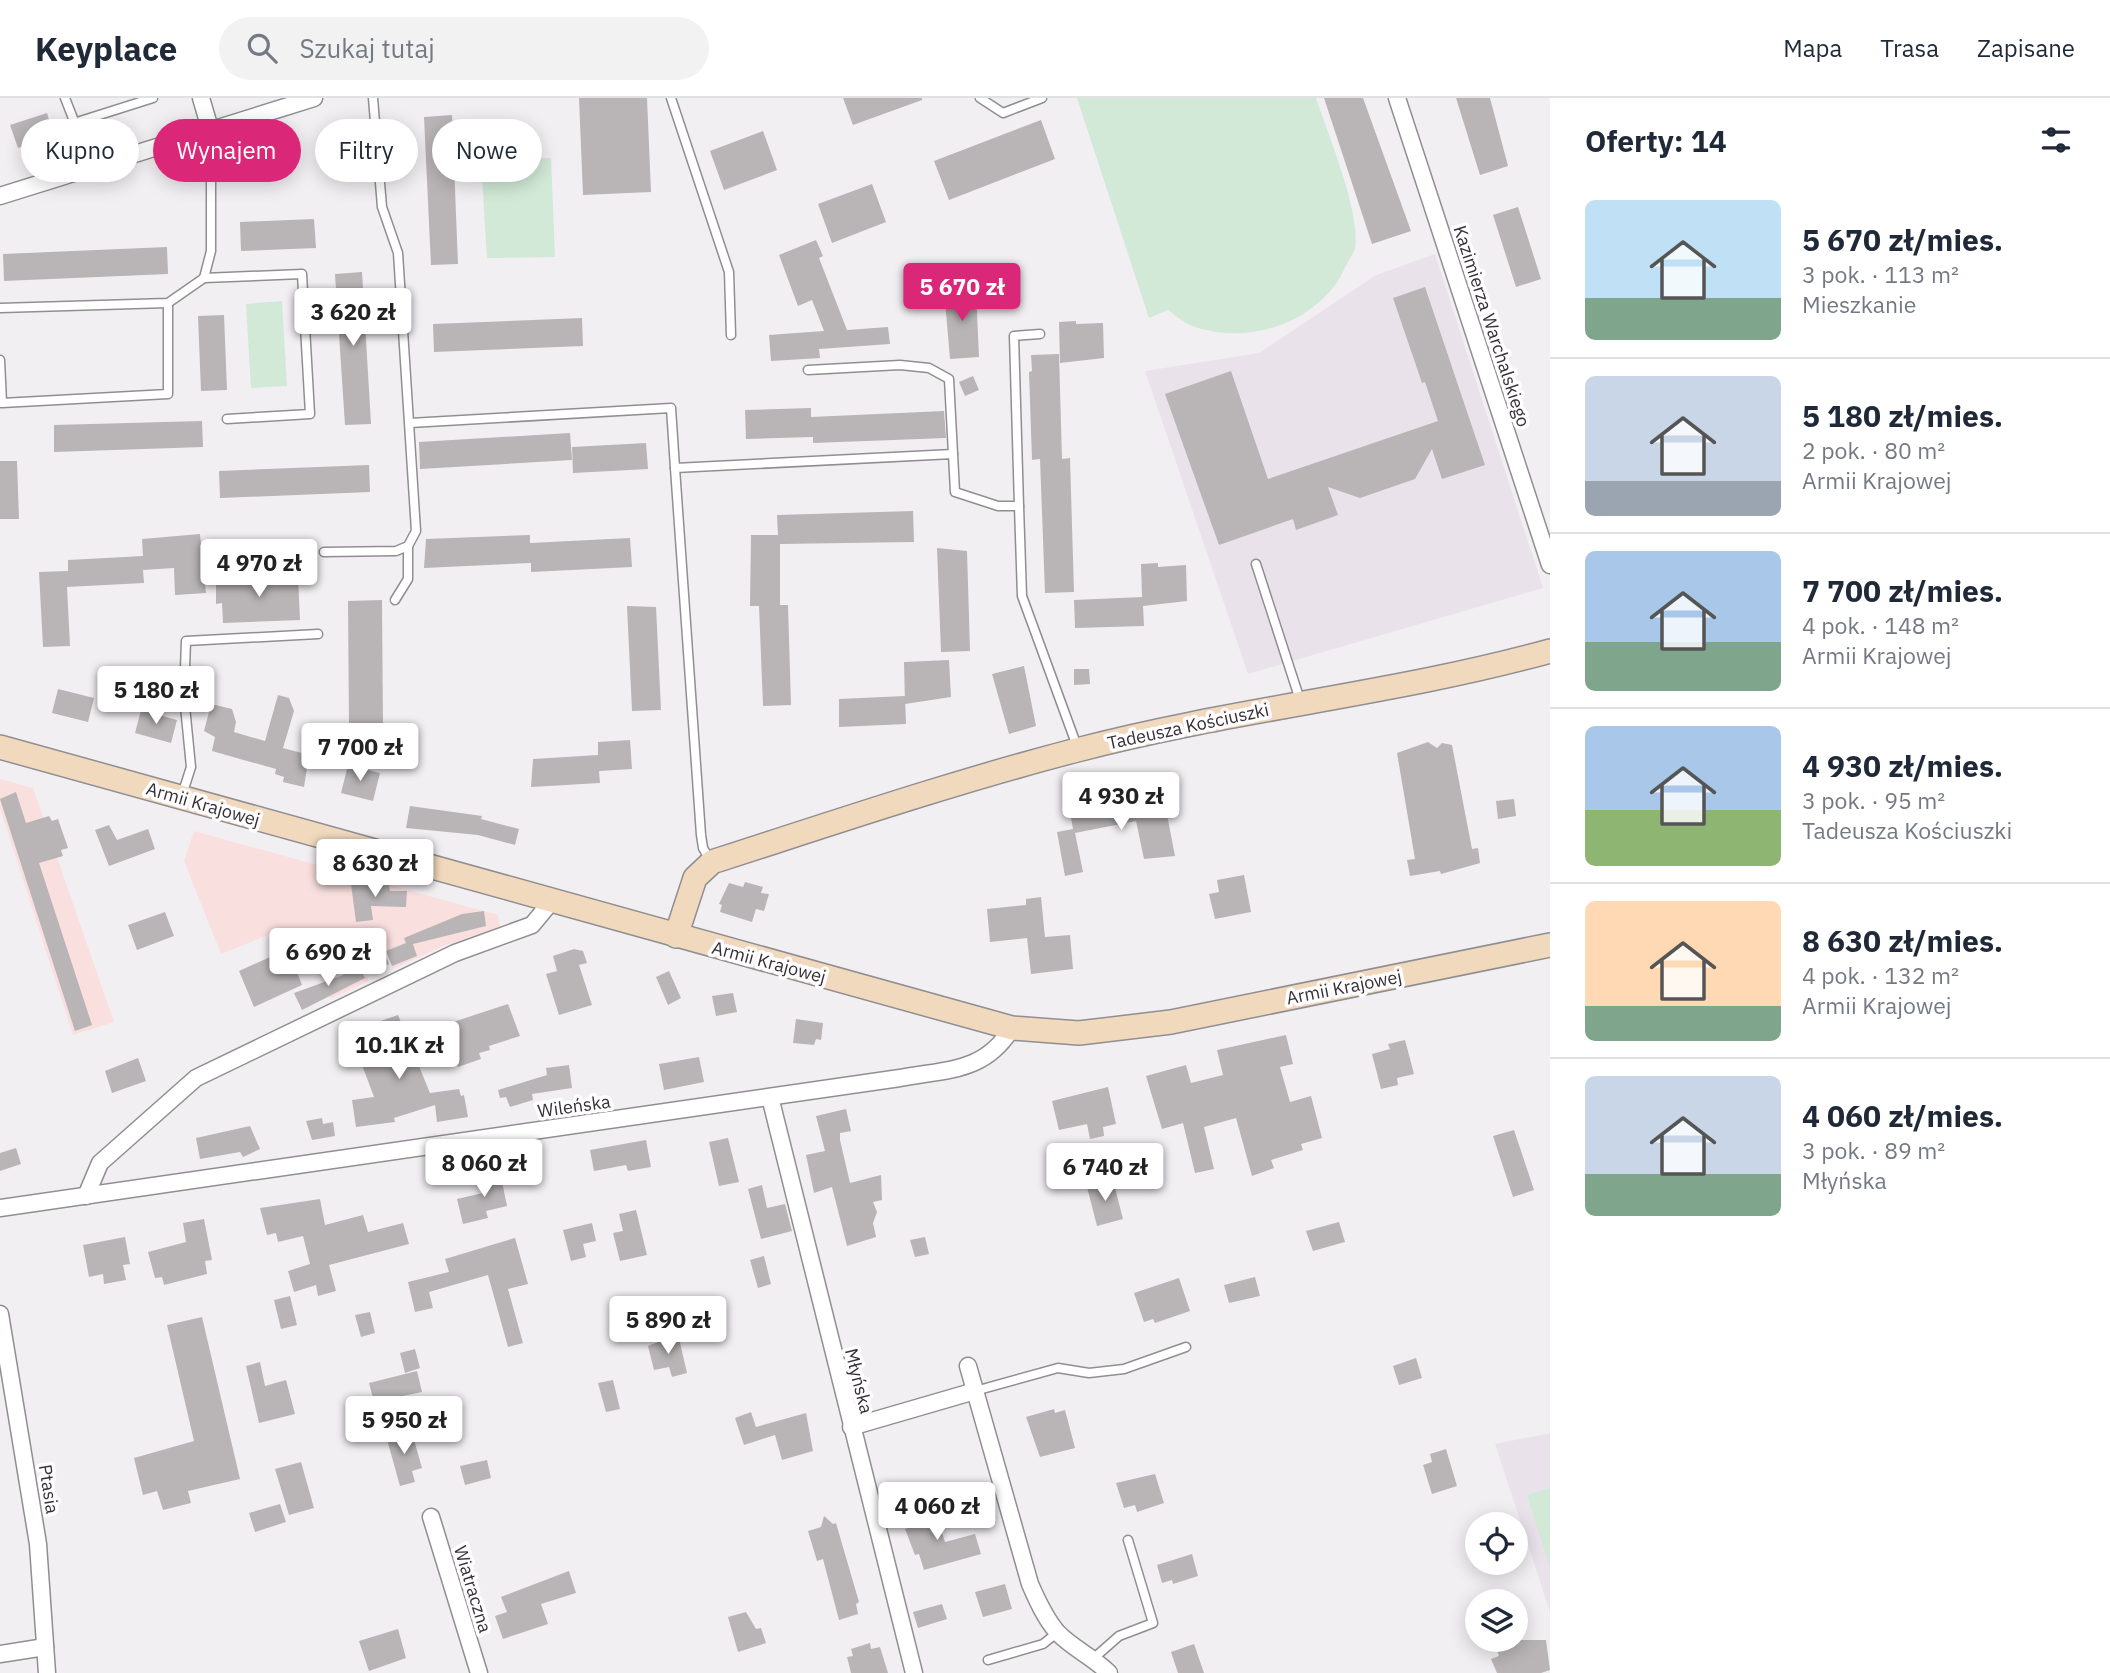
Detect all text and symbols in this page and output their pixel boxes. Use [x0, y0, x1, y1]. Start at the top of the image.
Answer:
search box [219, 17, 709, 80]
text: Keyplace [35, 27, 177, 70]
icon: search [243, 29, 281, 67]
text: Szukaj tutaj [299, 31, 435, 65]
text: Mapa [1783, 32, 1842, 64]
text: Trasa [1880, 32, 1939, 64]
text: Zapisane [1977, 32, 2075, 64]
chip: Kupno [21, 119, 139, 182]
chip: Wynajem [153, 119, 301, 182]
chip: Filtry [315, 119, 418, 182]
chip: Nowe [432, 119, 542, 182]
text: Oferty: 14 [1585, 121, 1727, 160]
icon: filters [2037, 121, 2075, 159]
text: 5 670 zł/mies. [1802, 220, 2003, 259]
street label: Kazimierza Warchalskiego [1449, 222, 1535, 430]
icon: home [1641, 228, 1725, 312]
text: 3 pok. · 113 m² [1802, 259, 1959, 289]
pin: 5 670 zł [890, 264, 1034, 323]
text: 5 670 zł [919, 271, 1005, 301]
pin: 3 620 zł [281, 288, 425, 348]
text: Mieszkanie [1802, 289, 1916, 319]
text: 3 620 zł [310, 296, 396, 326]
text: 5 180 zł/mies. [1802, 396, 2003, 435]
icon: home [1641, 404, 1725, 488]
text: 2 pok. · 80 m² [1802, 435, 1945, 465]
text: Armii Krajowej [1802, 465, 1952, 495]
pin: 4 970 zł [187, 540, 331, 599]
text: 4 970 zł [216, 547, 302, 577]
text: 7 700 zł/mies. [1802, 571, 2003, 610]
icon: home [1641, 579, 1725, 663]
text: 4 pok. · 148 m² [1802, 610, 1959, 640]
text: Armii Krajowej [1802, 640, 1952, 670]
pin: 5 180 zł [84, 666, 228, 726]
text: 5 180 zł [113, 674, 199, 704]
street label: Tadeusza Kościuszki [1105, 698, 1271, 754]
pin: 7 700 zł [288, 724, 432, 783]
text: 7 700 zł [317, 731, 403, 761]
text: 4 930 zł/mies. [1802, 746, 2003, 785]
icon: home [1641, 754, 1725, 838]
pin: 4 930 zł [1049, 772, 1193, 832]
street label: Armii Krajowej [144, 777, 262, 831]
text: 4 930 zł [1078, 780, 1164, 810]
text: 3 pok. · 95 m² [1802, 785, 1945, 815]
text: Tadeusza Kościuszki [1802, 815, 2012, 845]
pin: 8 630 zł [303, 840, 447, 899]
text: 8 630 zł [332, 847, 418, 877]
text: 8 630 zł/mies. [1802, 921, 2003, 960]
pin: 6 690 zł [256, 928, 400, 988]
icon: home [1641, 929, 1725, 1013]
text: 6 690 zł [285, 936, 371, 966]
street label: Armii Krajowej [709, 936, 829, 988]
text: 4 pok. · 132 m² [1802, 960, 1959, 990]
street label: Armii Krajowej [1284, 965, 1404, 1009]
text: Armii Krajowej [1802, 990, 1952, 1020]
pin: 10.1K zł [327, 1021, 471, 1081]
text: 10.1K zł [354, 1029, 444, 1059]
street label: Wileńska [536, 1089, 612, 1122]
text: 4 060 zł/mies. [1802, 1096, 2003, 1135]
icon: home [1641, 1104, 1725, 1188]
text: 3 pok. · 89 m² [1802, 1135, 1945, 1165]
pin: 8 060 zł [412, 1140, 556, 1199]
pin: 6 740 zł [1033, 1144, 1177, 1203]
text: 8 060 zł [441, 1147, 527, 1177]
text: 6 740 zł [1062, 1151, 1148, 1181]
text: Młyńska [1802, 1165, 1887, 1195]
pin: 5 890 zł [596, 1296, 740, 1356]
text: 5 890 zł [625, 1304, 711, 1334]
street label: Młyńska [840, 1346, 878, 1416]
pin: 5 950 zł [332, 1396, 476, 1456]
text: 5 950 zł [361, 1404, 447, 1434]
street label: Ptasia [34, 1463, 64, 1516]
pin: 4 060 zł [865, 1482, 1009, 1542]
text: 4 060 zł [894, 1490, 980, 1520]
map controls [1465, 1512, 1528, 1652]
button: locate [1465, 1512, 1528, 1575]
street label: Wiatraczna [449, 1543, 497, 1636]
button: layers [1465, 1589, 1528, 1652]

